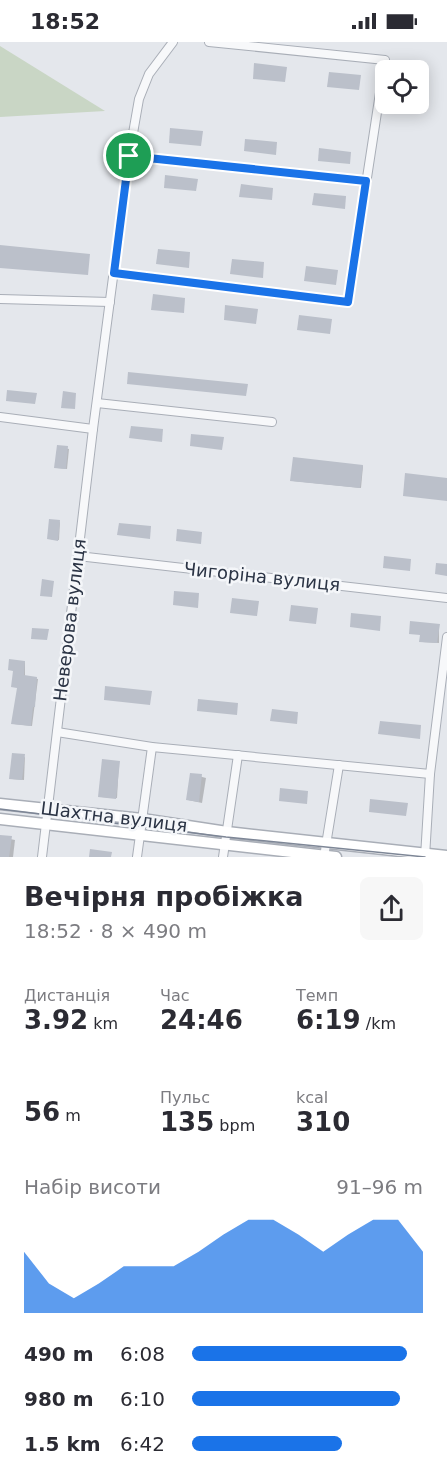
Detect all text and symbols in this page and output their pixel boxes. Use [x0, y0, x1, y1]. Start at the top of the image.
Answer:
text: 18:52 [30, 9, 100, 34]
map controls [375, 60, 429, 114]
button: locate [375, 60, 429, 114]
pin [103, 130, 154, 181]
icon: arrive [112, 139, 145, 172]
street label: Неверова вулиця [49, 537, 90, 702]
street label: Чигоріна вулиця [183, 558, 341, 595]
street label: Шахтна вулиця [40, 797, 189, 836]
button: share [360, 877, 423, 940]
text: Вечірня пробіжка [24, 881, 303, 912]
text: 18:52 · 8 × 490 m [24, 919, 207, 943]
text: Дистанція [24, 986, 110, 1005]
text: Час [160, 986, 190, 1005]
text: Темп [296, 986, 338, 1005]
text: 3.92 [24, 1005, 88, 1035]
text: 24:46 [160, 1005, 243, 1035]
text: 6:19 [296, 1005, 361, 1035]
text: km [88, 1014, 118, 1033]
text: /km [361, 1014, 396, 1033]
text: Пульс [160, 1088, 210, 1107]
text: kcal [296, 1088, 328, 1107]
text: 56 [24, 1097, 60, 1127]
text: m [60, 1106, 81, 1125]
text: 135 [160, 1107, 214, 1137]
text: 310 [296, 1107, 350, 1137]
text: bpm [214, 1116, 255, 1135]
text: Набір висоти [24, 1175, 161, 1199]
text: 91–96 m [336, 1175, 423, 1199]
text: 490 m [24, 1342, 94, 1366]
text: 6:08 [120, 1342, 165, 1366]
text: 980 m [24, 1387, 94, 1411]
text: 6:10 [120, 1387, 165, 1411]
text: 1.5 km [24, 1432, 101, 1456]
text: 6:42 [120, 1432, 165, 1456]

